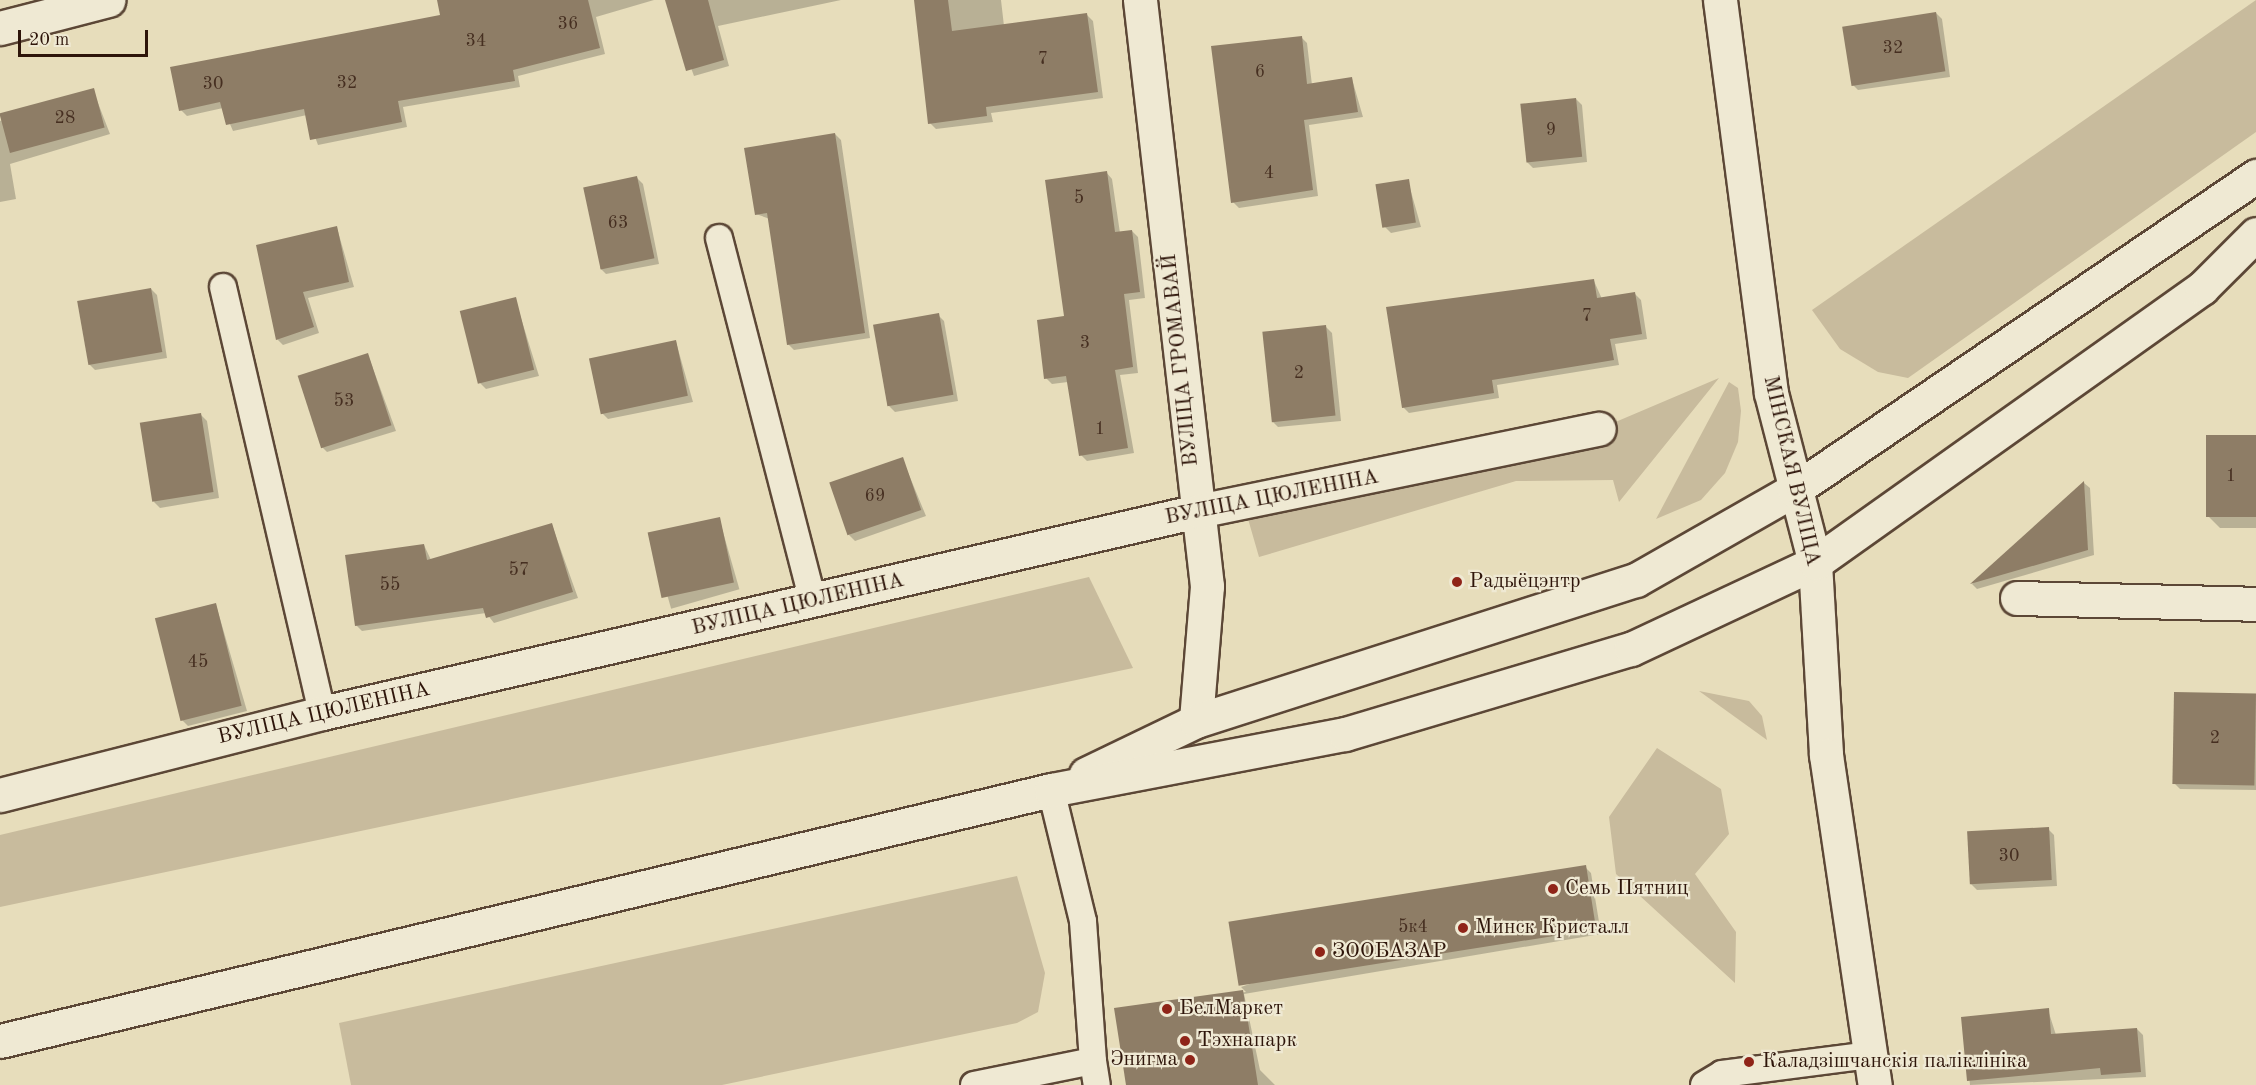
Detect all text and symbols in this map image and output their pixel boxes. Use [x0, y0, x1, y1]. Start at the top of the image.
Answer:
house number: 36 [558, 13, 578, 35]
scale bar [21, 18, 152, 56]
house number: 34 [466, 30, 486, 52]
text: 20 m [29, 31, 69, 49]
house number: 32 [1883, 37, 1903, 59]
house number: 7 [1038, 48, 1048, 70]
house number: 6 [1255, 61, 1265, 83]
house number: 32 [337, 72, 357, 94]
house number: 30 [203, 73, 223, 95]
house number: 28 [55, 107, 75, 129]
house number: 9 [1546, 119, 1556, 141]
house number: 4 [1264, 162, 1274, 184]
house number: 5 [1074, 187, 1084, 209]
house number: 63 [608, 212, 628, 234]
street label: ВУЛІЦА ГРОМАВАЙ [1157, 252, 1205, 468]
house number: 7 [1582, 305, 1592, 327]
house number: 3 [1080, 332, 1090, 354]
house number: 2 [1294, 362, 1304, 384]
street label: МІНСКАЯ ВУЛІЦА [1757, 373, 1825, 569]
house number: 53 [334, 390, 354, 412]
house number: 1 [1095, 418, 1105, 440]
street label: ВУЛІЦА ЦЮЛЕНІНА [1163, 465, 1381, 531]
house number: 1 [2226, 465, 2236, 487]
house number: 69 [865, 485, 885, 507]
house number: 57 [509, 559, 529, 581]
street label: ВУЛІЦА ЦЮЛЕНІНА [689, 568, 907, 642]
place label: Радыёцэнтр [1469, 569, 1581, 595]
house number: 55 [380, 574, 400, 596]
marker: Радыёцэнтр [1450, 575, 1464, 589]
house number: 45 [188, 651, 208, 673]
street label: ВУЛІЦА ЦЮЛЕНІНА [215, 677, 433, 751]
house number: 2 [2210, 727, 2220, 749]
house number: 30 [1999, 845, 2019, 867]
place label: Семь Пятниц [1565, 876, 1688, 902]
marker: Семь Пятниц [1546, 882, 1560, 896]
place label: Минск Кристалл [1475, 915, 1629, 941]
house number: 5к4 [1398, 916, 1428, 938]
marker: Минск Кристалл [1456, 921, 1470, 935]
place label: ЗООБАЗАР [1332, 939, 1446, 965]
marker: ЗООБАЗАР [1313, 945, 1327, 959]
place label: БелМаркет [1179, 996, 1283, 1022]
marker: БелМаркет [1160, 1002, 1174, 1016]
place label: Тэхнапарк [1197, 1028, 1297, 1054]
marker: Тэхнапарк [1178, 1034, 1192, 1048]
place label: Энигма [1110, 1047, 1178, 1073]
place label: Каладзішчанскія паліклініка [1762, 1049, 2027, 1075]
marker: Энигма [1183, 1053, 1197, 1067]
marker: Каладзішчанскія паліклініка [1740, 1053, 1758, 1071]

